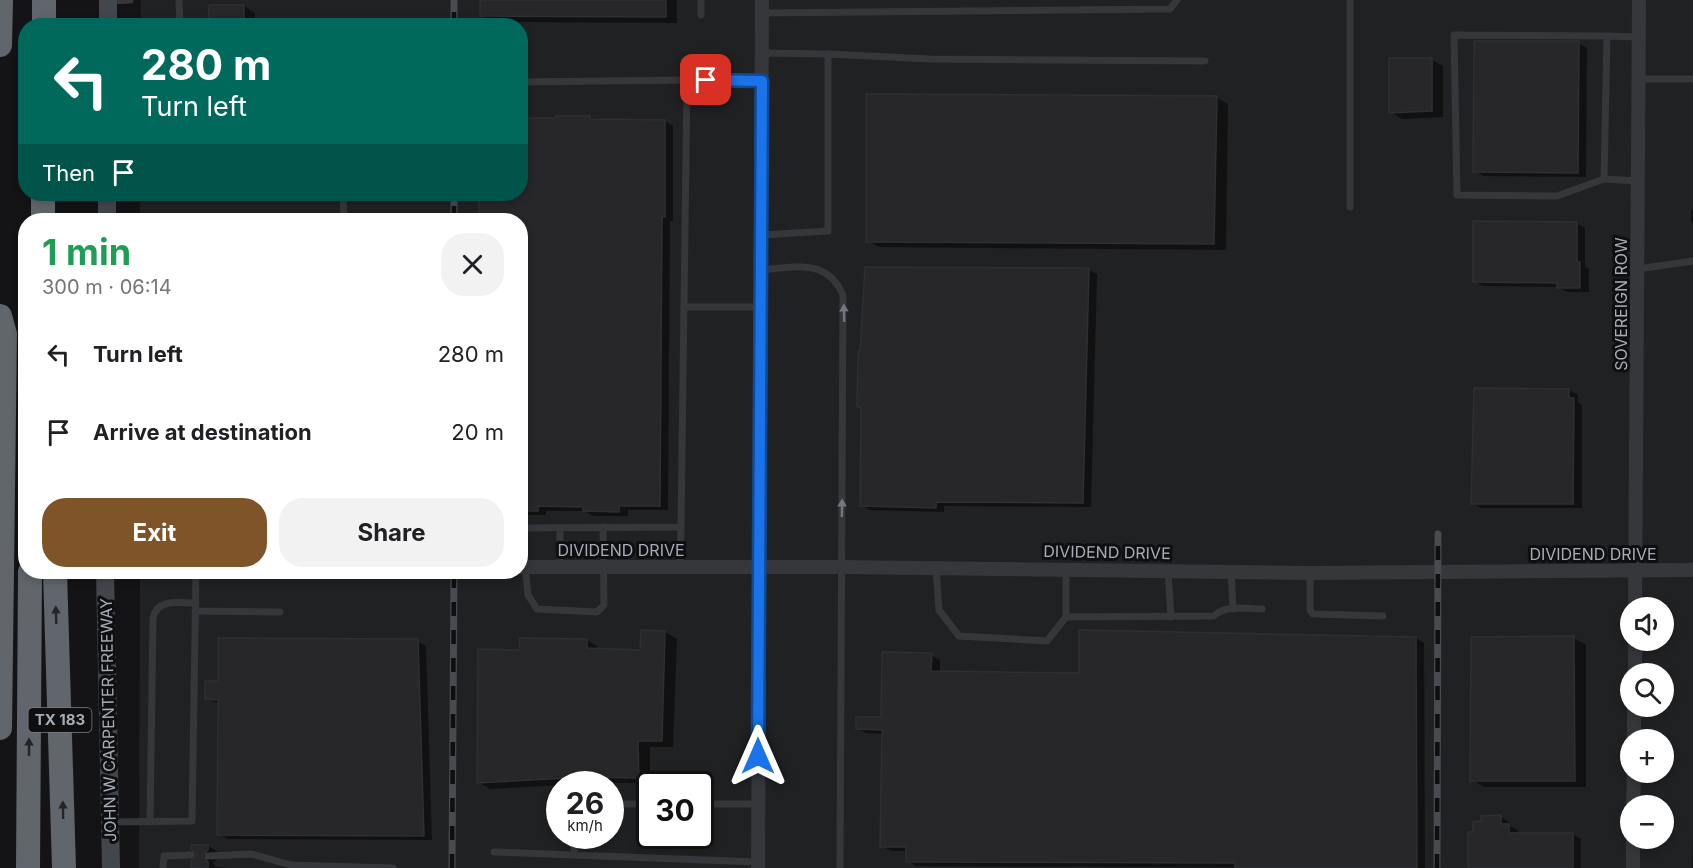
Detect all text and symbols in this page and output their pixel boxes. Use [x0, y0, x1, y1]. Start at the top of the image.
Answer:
text: 280 m [141, 39, 271, 90]
icon: left [42, 42, 120, 120]
pin [680, 54, 731, 105]
icon: arrive [689, 63, 722, 96]
text: Turn left [141, 90, 247, 123]
icon: arrive [107, 156, 140, 189]
text: Then [42, 160, 95, 186]
text: 1 min [42, 230, 131, 274]
button: close [441, 233, 504, 296]
street label: SOVEREIGN ROW [1611, 237, 1631, 371]
text: 300 m · 06:14 [42, 275, 172, 299]
one-way arrow [839, 304, 848, 323]
icon: left [42, 338, 75, 371]
text: Turn left [93, 341, 183, 367]
text: 280 m [438, 341, 504, 367]
icon: arrive [42, 416, 75, 449]
text: Arrive at destination [93, 419, 312, 445]
text: 20 m [451, 419, 504, 445]
button: Exit [42, 498, 267, 567]
button: Share [279, 498, 504, 567]
one-way arrow [838, 499, 847, 518]
street label: DIVIDEND DRIVE [557, 540, 685, 560]
street label: DIVIDEND DRIVE [1043, 541, 1171, 563]
street label: DIVIDEND DRIVE [1529, 544, 1657, 564]
map controls [1620, 597, 1674, 849]
button: sound [1620, 597, 1674, 651]
street label: JOHN W CARPENTER FREEWAY [96, 598, 120, 842]
one-way arrow [52, 605, 61, 624]
button: search [1620, 663, 1674, 717]
road number: TX 183 [28, 708, 92, 732]
position arrow [726, 724, 790, 788]
button: + [1620, 729, 1674, 783]
one-way arrow [24, 737, 34, 756]
speed limit sign: 30 [636, 771, 714, 849]
text: 26 [566, 785, 604, 821]
button: − [1620, 795, 1674, 849]
one-way arrow [58, 800, 67, 819]
text: km/h [567, 816, 603, 835]

